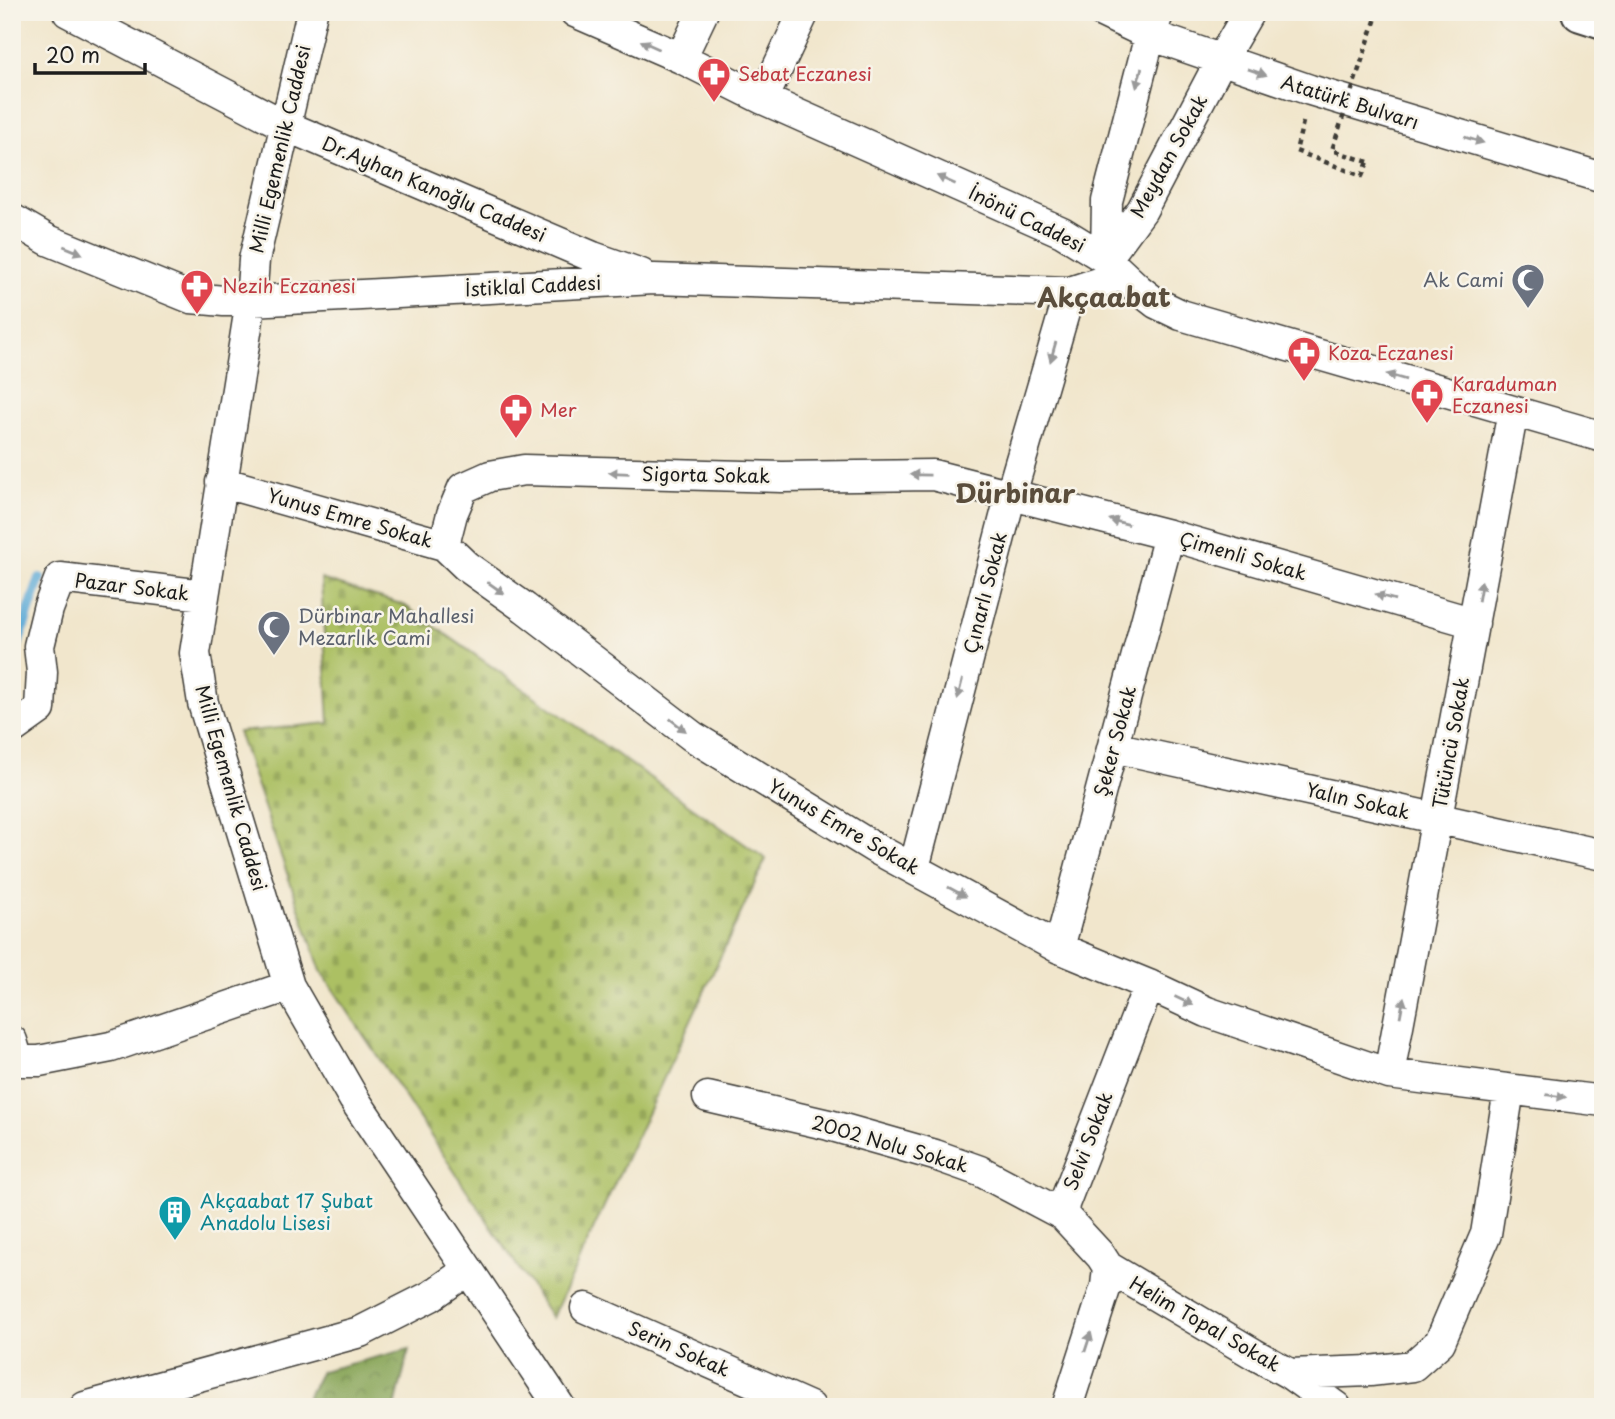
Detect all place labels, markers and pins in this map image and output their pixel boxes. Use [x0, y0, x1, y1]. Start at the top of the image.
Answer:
pharmacy icon: Sebat Eczanesi [695, 55, 733, 104]
place label: Sebat Eczanesi [738, 59, 872, 87]
mosque icon: Ak Cami [1509, 261, 1547, 310]
place label: Ak Cami [1423, 265, 1504, 293]
pharmacy icon: Nezih Eczanesi [178, 267, 216, 316]
place label: Nezih Eczanesi [222, 271, 356, 299]
pharmacy icon: Koza Eczanesi [1285, 334, 1323, 383]
place label: Koza Eczanesi [1328, 338, 1454, 366]
place label: Karaduman Eczanesi [1452, 369, 1557, 419]
pharmacy icon: Karaduman Eczanesi [1408, 376, 1446, 425]
pharmacy icon: Mer [497, 391, 535, 440]
place label: Mer [540, 395, 577, 423]
place label: Dürbinar Mahallesi Mezarlık Cami [298, 601, 474, 651]
mosque icon: Dürbinar Mahallesi Mezarlık Cami [255, 608, 293, 657]
place label: Akçaabat 17 Şubat Anadolu Lisesi [200, 1186, 373, 1236]
building icon: Akçaabat 17 Şubat Anadolu Lisesi [156, 1193, 194, 1242]

